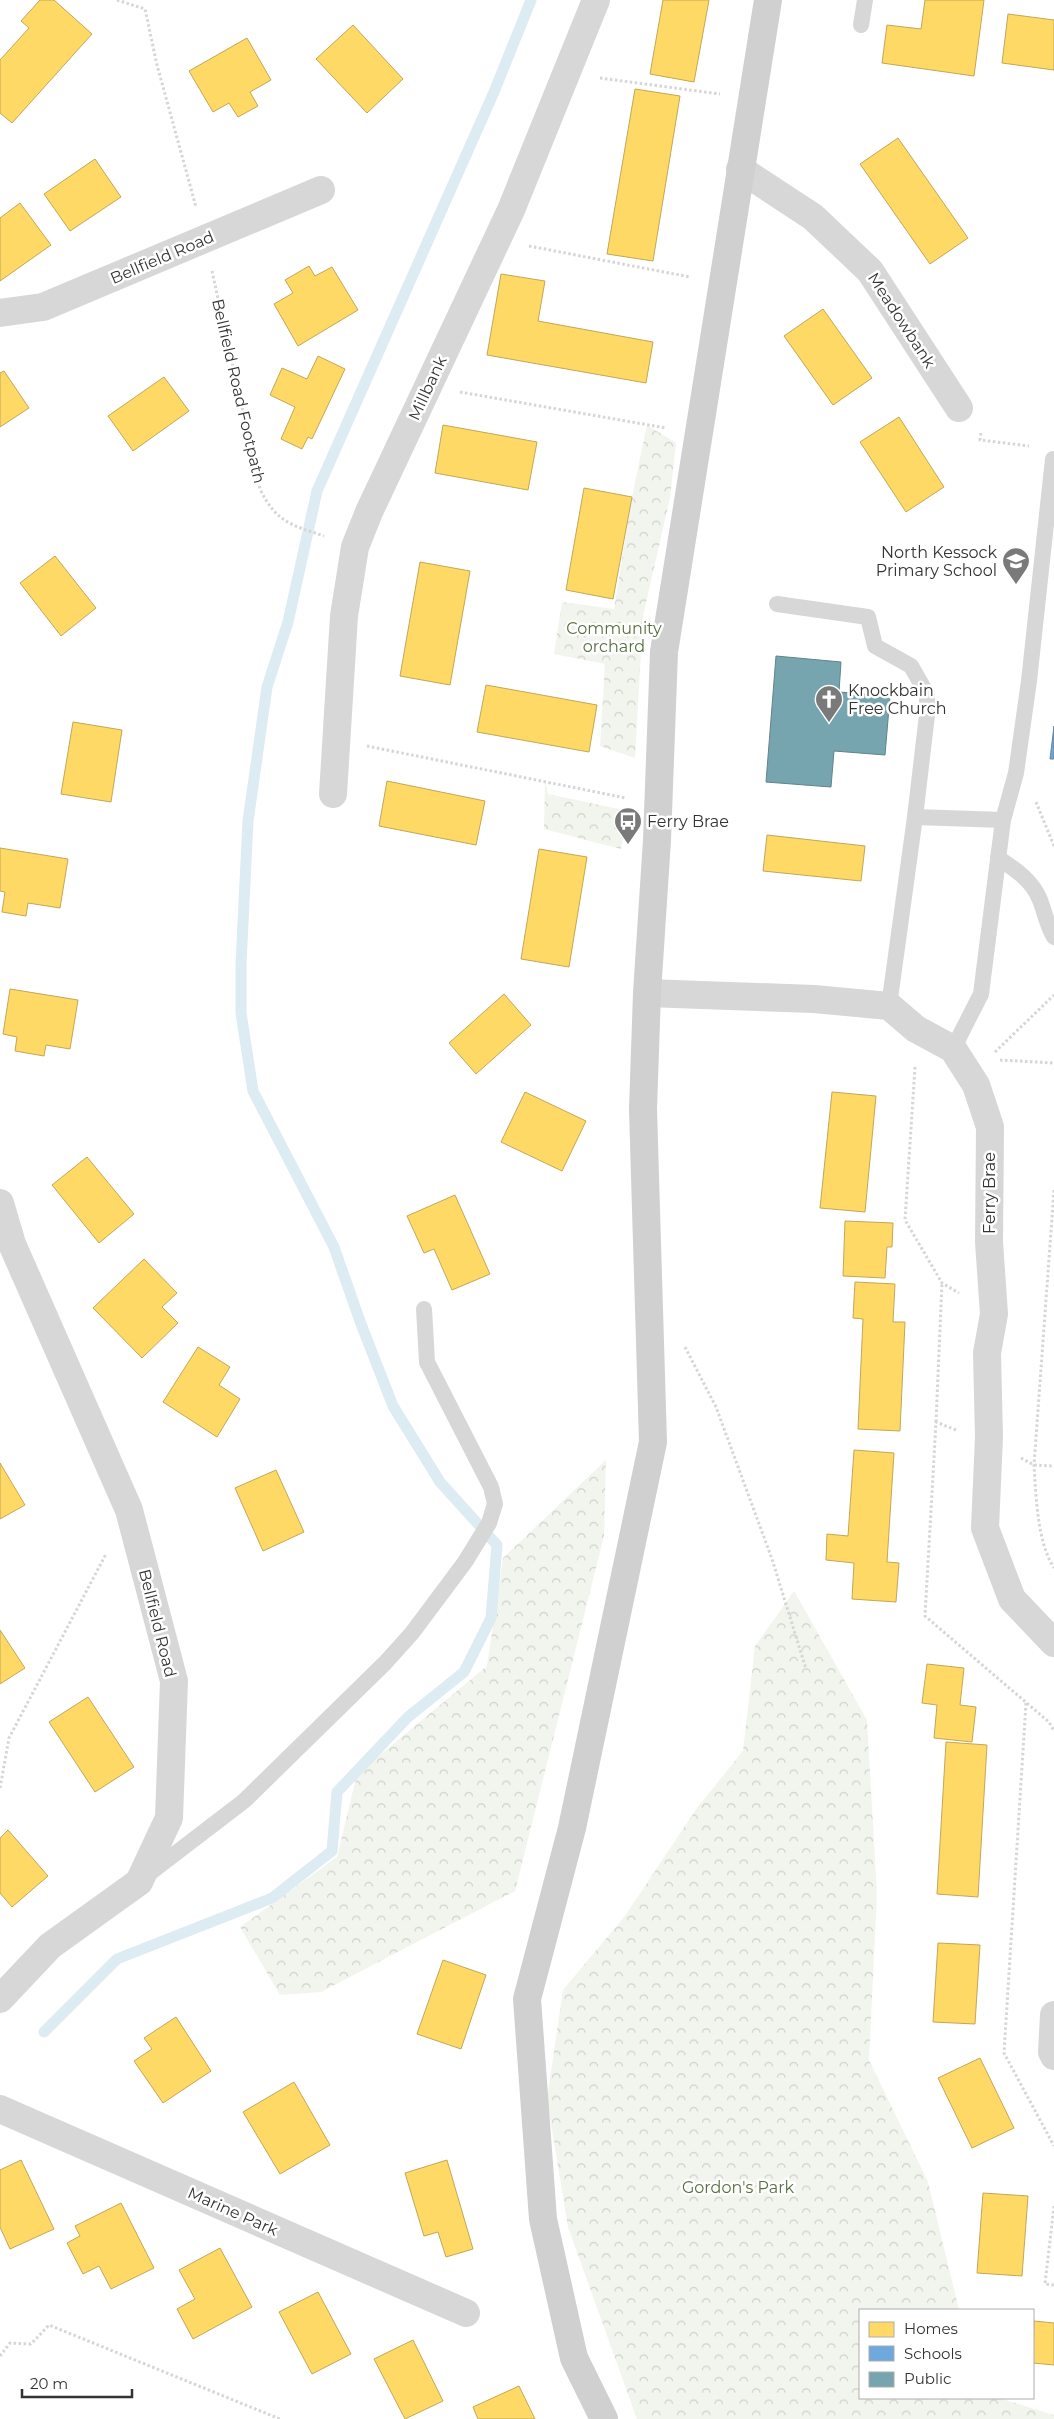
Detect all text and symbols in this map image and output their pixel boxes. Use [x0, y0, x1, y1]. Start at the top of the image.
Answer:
street label: Bellfield Road [107, 227, 217, 288]
street label: Meadowbank [864, 269, 940, 372]
street label: Bellfield Road Footpath [208, 297, 269, 485]
street label: Millbank [404, 353, 451, 423]
place label: North Kessock Primary School [876, 543, 997, 580]
school or university icon: North Kessock Primary School [1001, 546, 1031, 585]
park label: Community orchard [566, 619, 662, 656]
place label: Knockbain Free Church [848, 681, 947, 718]
church icon: Knockbain Free Church [814, 684, 844, 723]
bus stop icon: Ferry Brae [613, 806, 643, 845]
place label: Ferry Brae [647, 812, 729, 831]
street label: Ferry Brae [980, 1152, 999, 1234]
street label: Bellfield Road [135, 1567, 180, 1679]
park label: Gordon's Park [682, 2178, 794, 2197]
street label: Marine Park [185, 2183, 281, 2240]
legend [859, 2309, 1034, 2399]
text: Homes [904, 2319, 958, 2338]
text: Schools [904, 2344, 962, 2363]
scale bar [22, 2366, 132, 2398]
text: Public [904, 2369, 952, 2388]
text: 20 m [30, 2374, 68, 2393]

